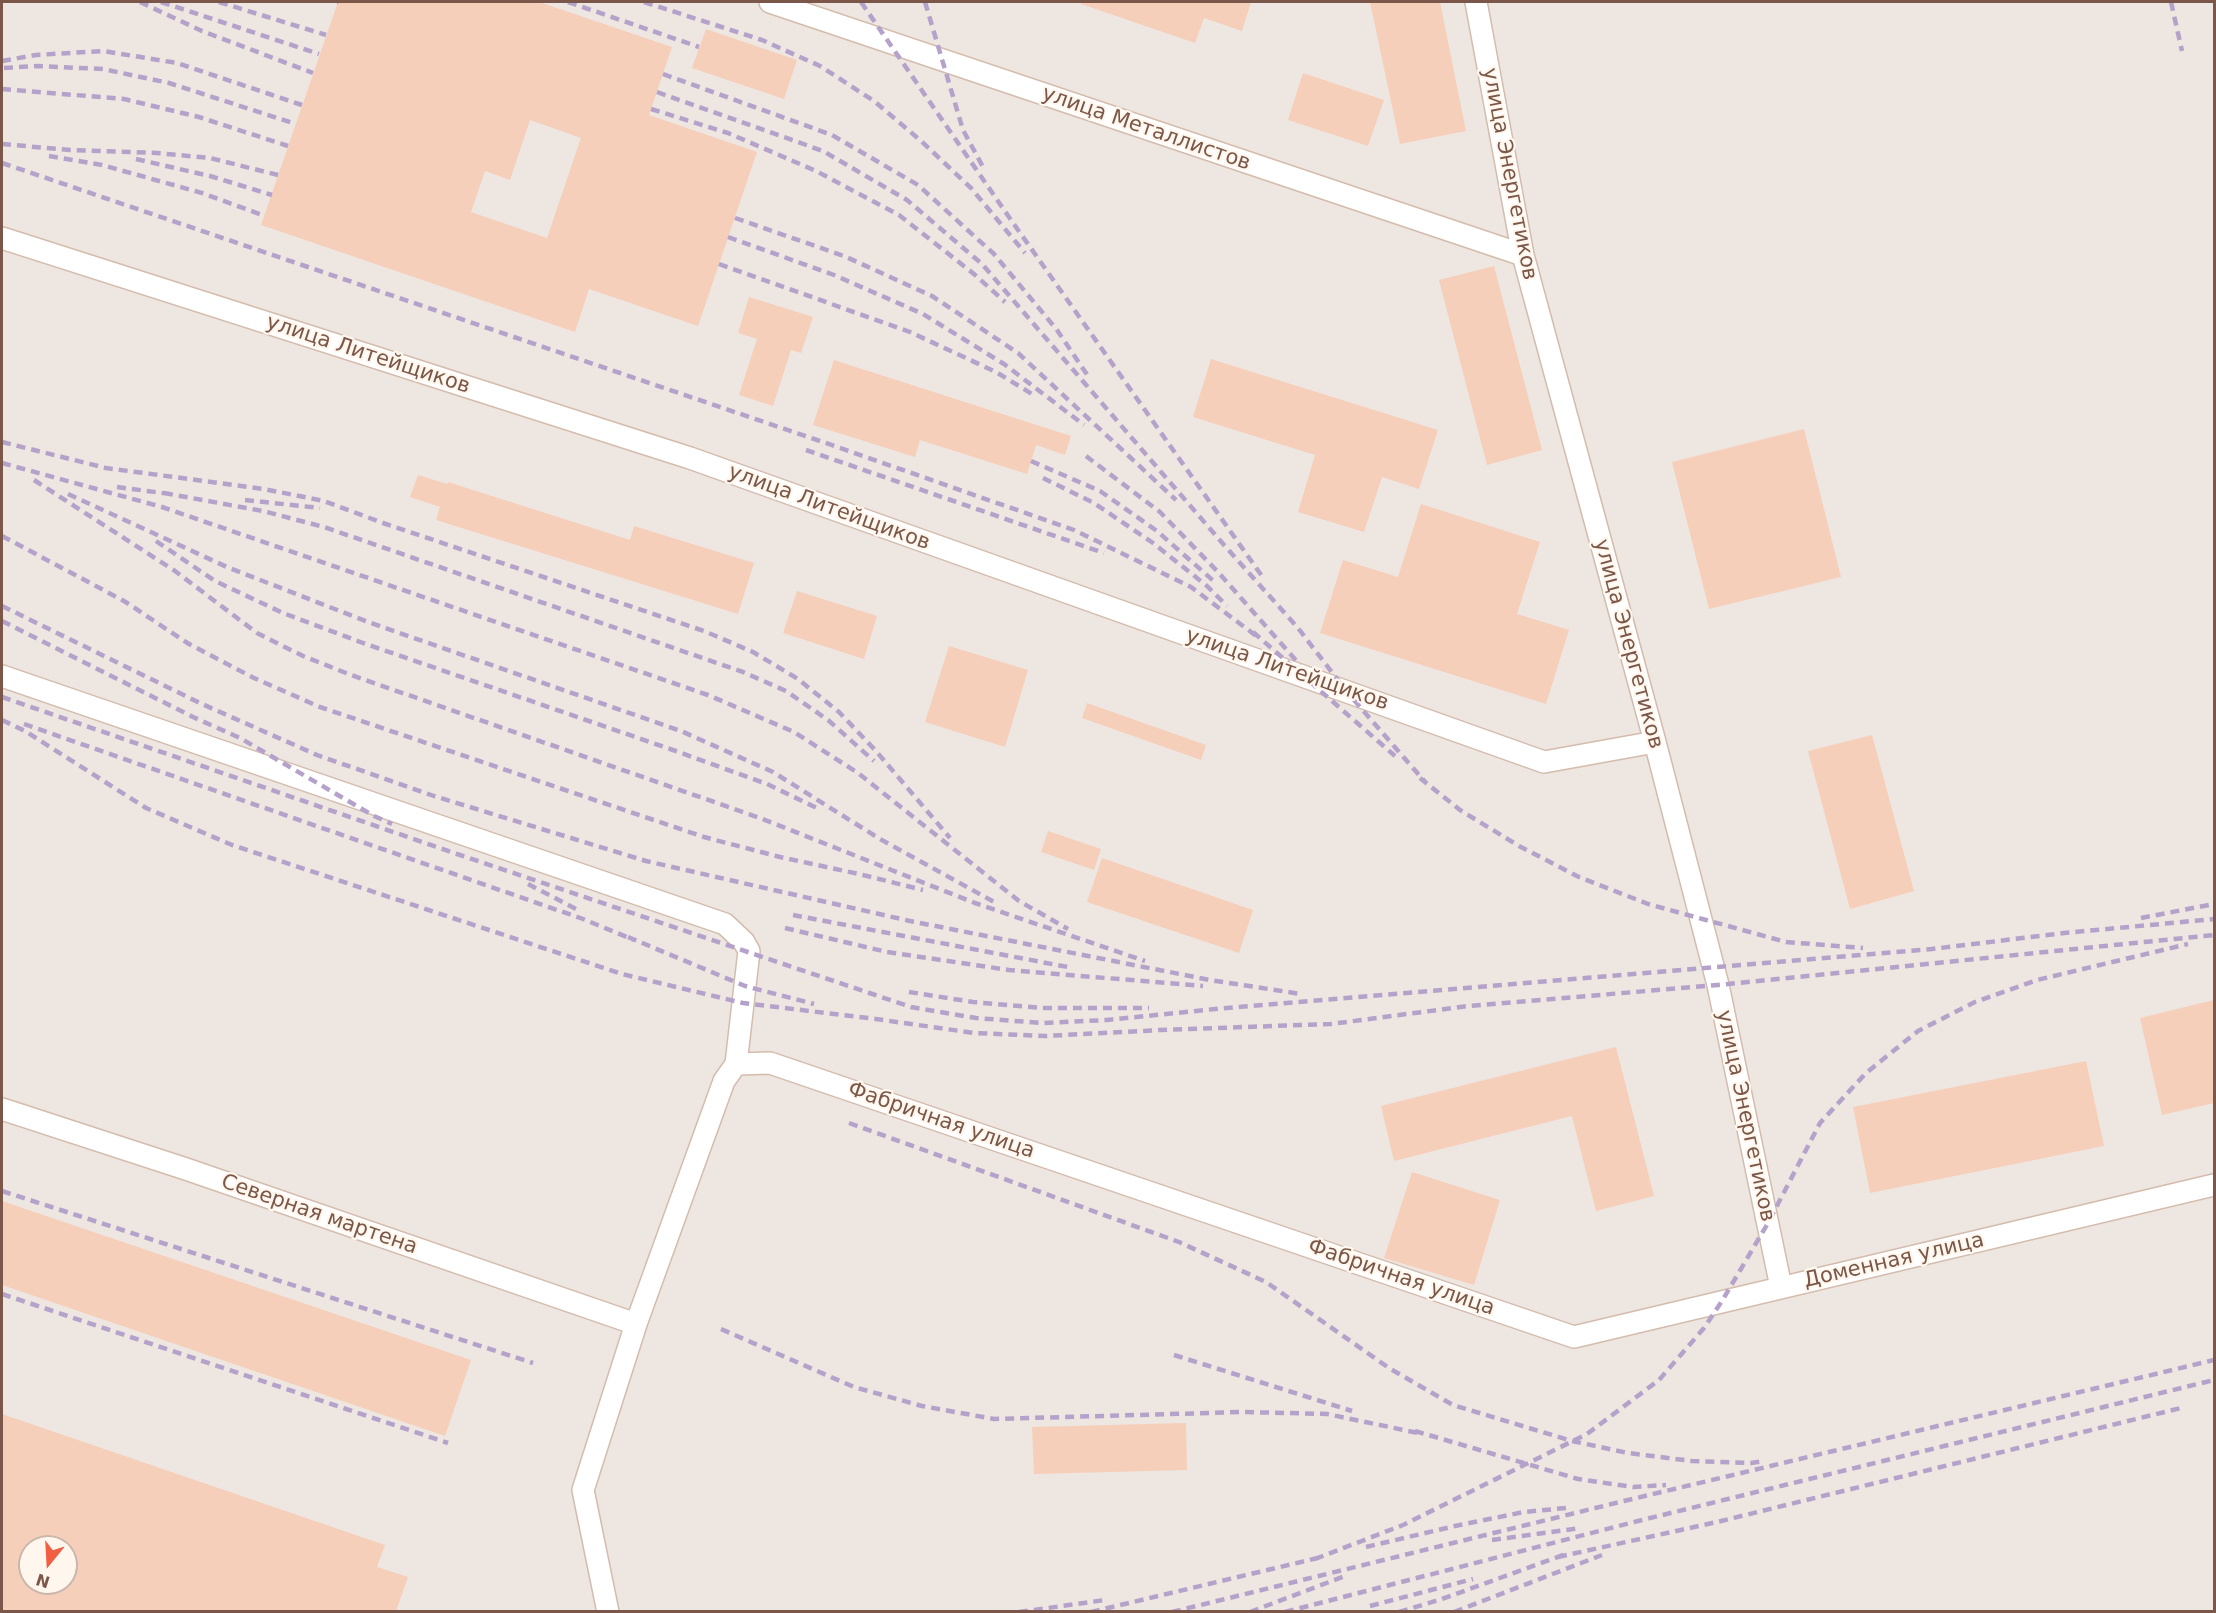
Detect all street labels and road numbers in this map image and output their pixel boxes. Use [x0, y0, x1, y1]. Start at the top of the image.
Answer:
street label: улица Энергетиков [1476, 66, 1542, 282]
street label: улица Металлистов [1038, 81, 1254, 177]
street label: улица Литейщиков [263, 310, 473, 400]
street label: улица Литейщиков [725, 460, 933, 556]
street label: улица Энергетиков [1588, 537, 1668, 751]
street label: улица Литейщиков [1182, 623, 1392, 717]
street label: улица Энергетиков [1710, 1008, 1780, 1224]
street label: Фабричная улица [844, 1077, 1038, 1165]
street label: Северная мартена [218, 1170, 420, 1260]
street label: Доменная улица [1801, 1228, 1987, 1294]
street label: Фабричная улица [1304, 1234, 1498, 1322]

